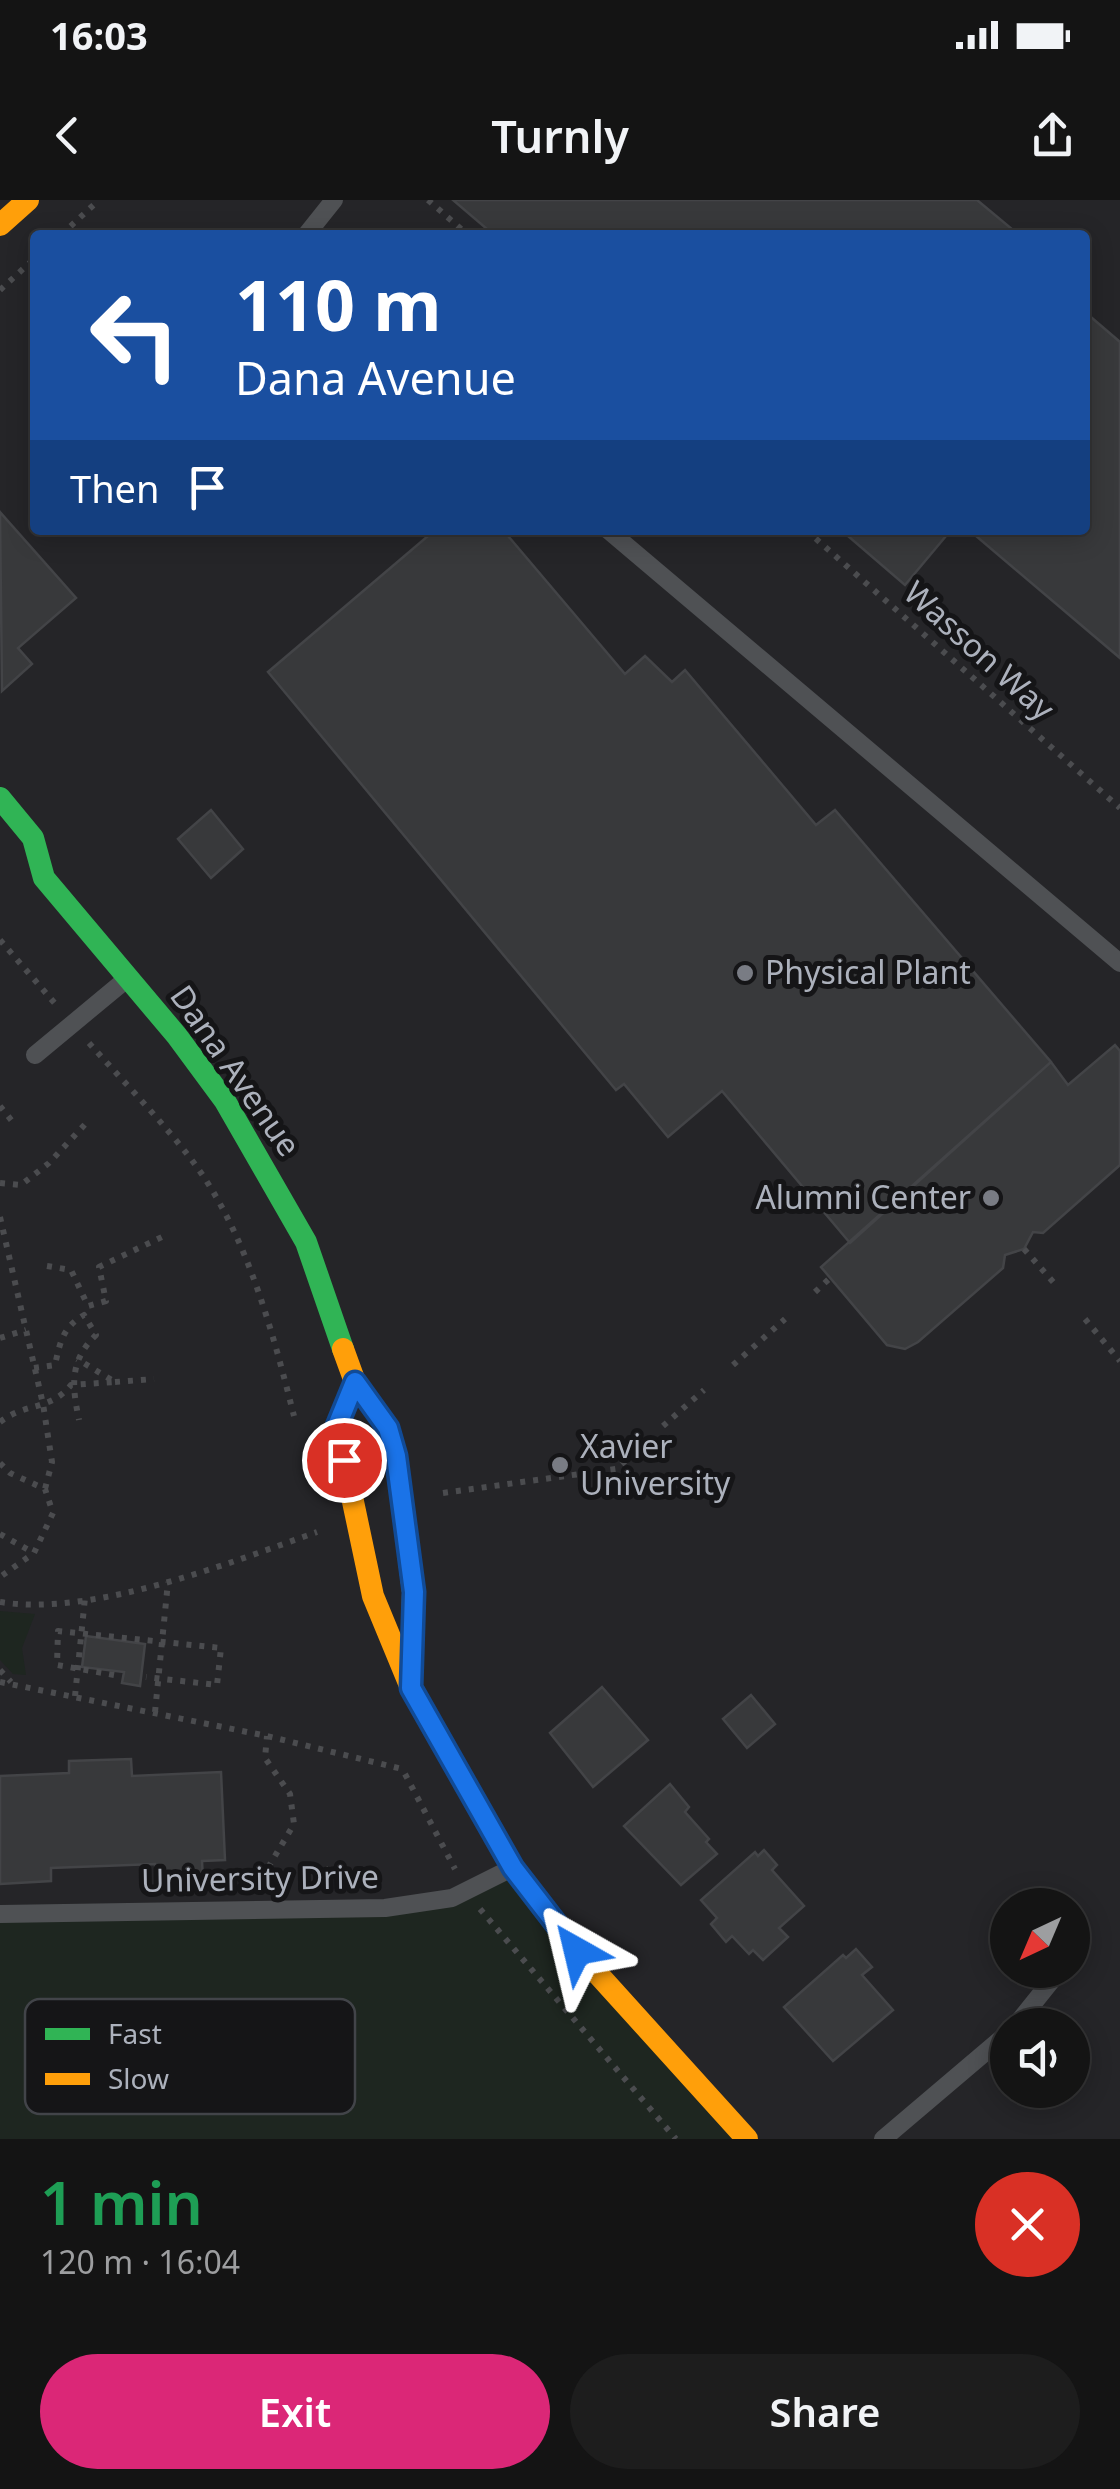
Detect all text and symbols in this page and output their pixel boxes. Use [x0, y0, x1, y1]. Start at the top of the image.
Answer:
text: 16:03 [50, 9, 148, 61]
text: Turnly [491, 105, 629, 166]
icon: back [40, 108, 95, 163]
icon: share [1025, 108, 1080, 163]
text: 110 m [235, 256, 442, 352]
icon: left [70, 270, 200, 400]
text: Dana Avenue [235, 347, 516, 408]
icon: arrive [180, 460, 235, 515]
text: Then [70, 462, 160, 514]
street label: Wasson Way [896, 571, 1065, 729]
place label: Physical Plant [765, 950, 971, 993]
marker: Physical Plant [734, 962, 756, 984]
street label: Dana Avenue [161, 976, 311, 1164]
place label: Alumni Center [755, 1175, 971, 1218]
marker: Alumni Center [980, 1187, 1002, 1209]
pin [302, 1418, 387, 1503]
place label: Xavier University [580, 1424, 731, 1504]
icon: arrive [317, 1433, 372, 1488]
marker: Xavier University [549, 1454, 571, 1476]
street label: University Drive [141, 1854, 379, 1901]
north arrow [990, 1888, 1090, 1988]
map controls [990, 1888, 1090, 2108]
position arrow [525, 1899, 629, 2003]
legend [25, 1999, 355, 2114]
button: sound [990, 2008, 1090, 2108]
text: Fast [108, 2014, 162, 2052]
text: Slow [108, 2059, 169, 2097]
text: 1 min [40, 2161, 203, 2243]
button: close [975, 2172, 1080, 2277]
text: 120 m · 16:04 [40, 2240, 240, 2283]
button: Exit [40, 2354, 550, 2469]
button: Share [570, 2354, 1080, 2469]

